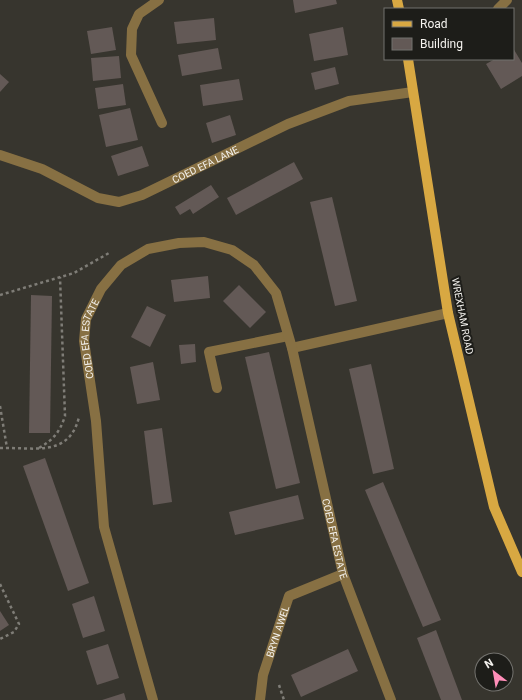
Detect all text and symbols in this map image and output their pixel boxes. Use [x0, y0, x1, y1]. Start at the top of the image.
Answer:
legend [384, 8, 514, 60]
text: Road [420, 17, 448, 31]
text: Building [420, 37, 463, 51]
street label: COED EFA LANE [170, 144, 241, 186]
street label: WREXHAM ROAD [450, 277, 475, 355]
street label: COED EFA ESTATE [79, 297, 101, 379]
street label: COED EFA ESTATE [320, 497, 350, 581]
street label: BRYN AWEL [264, 604, 292, 659]
north arrow [474, 652, 514, 692]
text: N [482, 656, 496, 671]

